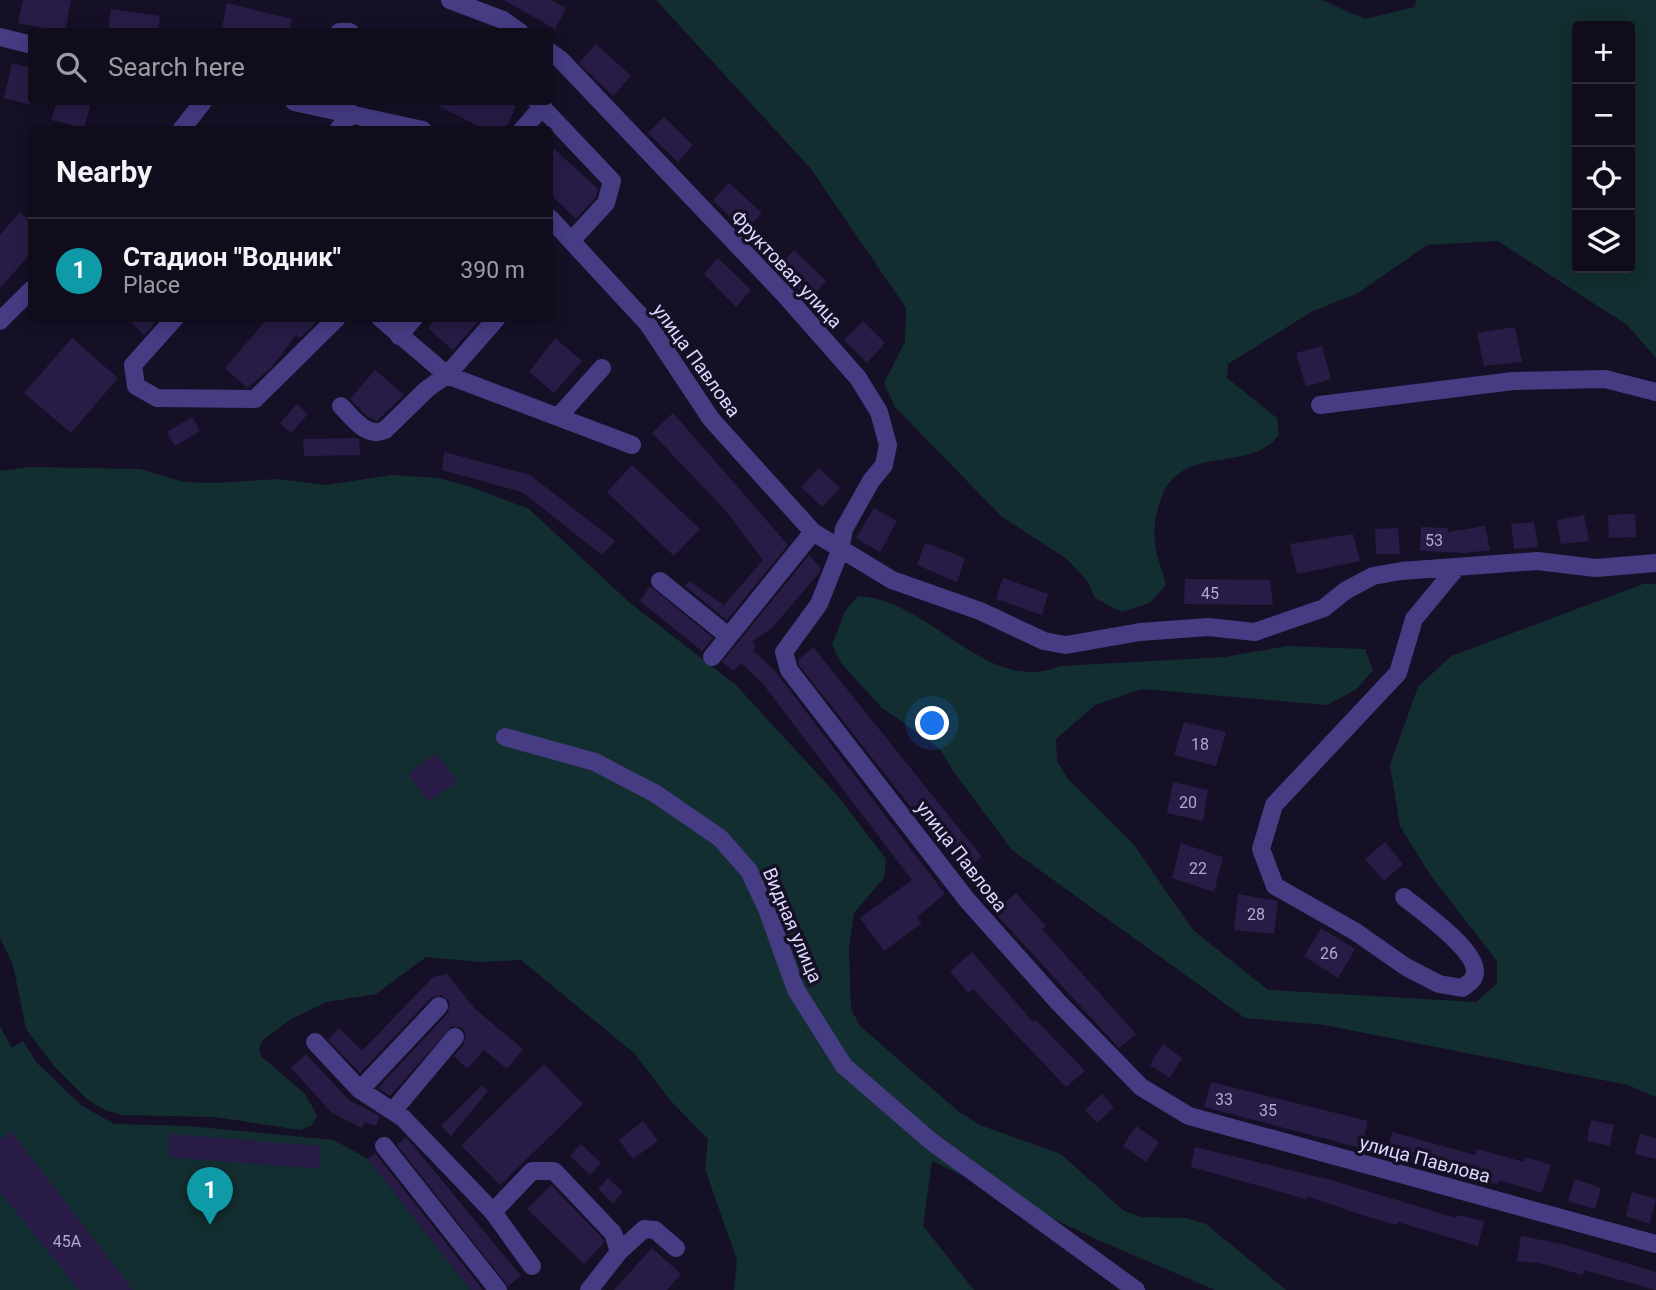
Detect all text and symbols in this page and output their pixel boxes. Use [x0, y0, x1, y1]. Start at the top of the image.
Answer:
map controls [1572, 21, 1635, 273]
button: + [1572, 21, 1635, 84]
search box [28, 28, 553, 105]
icon: search [52, 48, 90, 86]
text: Search here [108, 52, 245, 82]
button: − [1572, 84, 1635, 147]
button: locate [1572, 147, 1635, 210]
text: Nearby [56, 154, 152, 189]
street label: Фруктовая улица [726, 206, 847, 333]
button: layers [1572, 210, 1635, 273]
text: Стадион "Водник" [123, 242, 341, 272]
text: 1 [72, 257, 86, 284]
text: 390 m [460, 257, 525, 284]
text: Place [123, 272, 180, 299]
street label: улица Павлова [648, 299, 745, 422]
house number: 53 [1425, 531, 1443, 550]
house number: 45 [1201, 584, 1219, 603]
your location [915, 706, 949, 740]
house number: 18 [1191, 735, 1209, 754]
house number: 20 [1179, 793, 1197, 812]
street label: улица Павлова [911, 796, 1012, 916]
house number: 22 [1189, 859, 1207, 878]
street label: Видная улица [758, 864, 827, 986]
house number: 28 [1247, 905, 1265, 924]
house number: 26 [1320, 944, 1338, 963]
house number: 33 [1215, 1090, 1233, 1109]
house number: 35 [1259, 1101, 1277, 1120]
street label: улица Павлова [1357, 1131, 1493, 1188]
pin: 1 [187, 1167, 233, 1225]
house number: 45А [53, 1232, 82, 1251]

